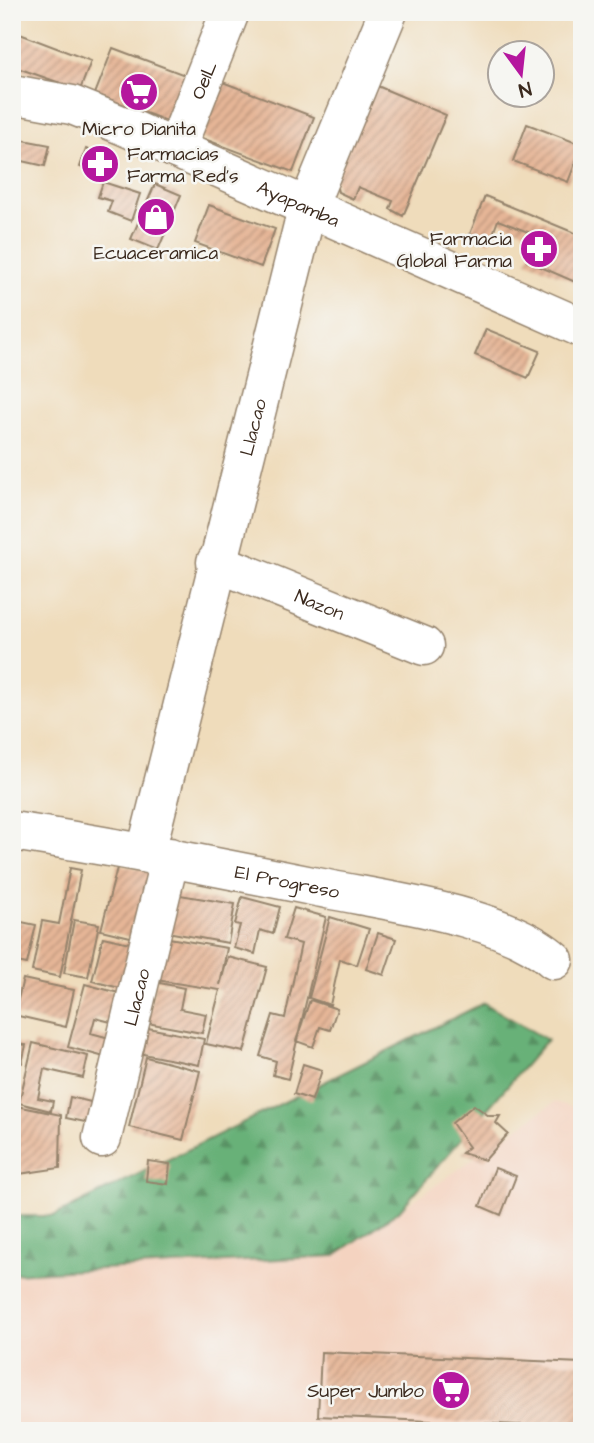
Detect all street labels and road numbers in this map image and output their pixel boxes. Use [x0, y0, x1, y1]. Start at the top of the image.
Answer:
street label: Oe1L [185, 58, 224, 104]
street label: Ayapamba [253, 174, 344, 235]
street label: Llacao [234, 396, 274, 459]
street label: Nazon [290, 583, 348, 627]
street label: El Progreso [233, 859, 342, 906]
street label: Llacao [118, 966, 158, 1029]

